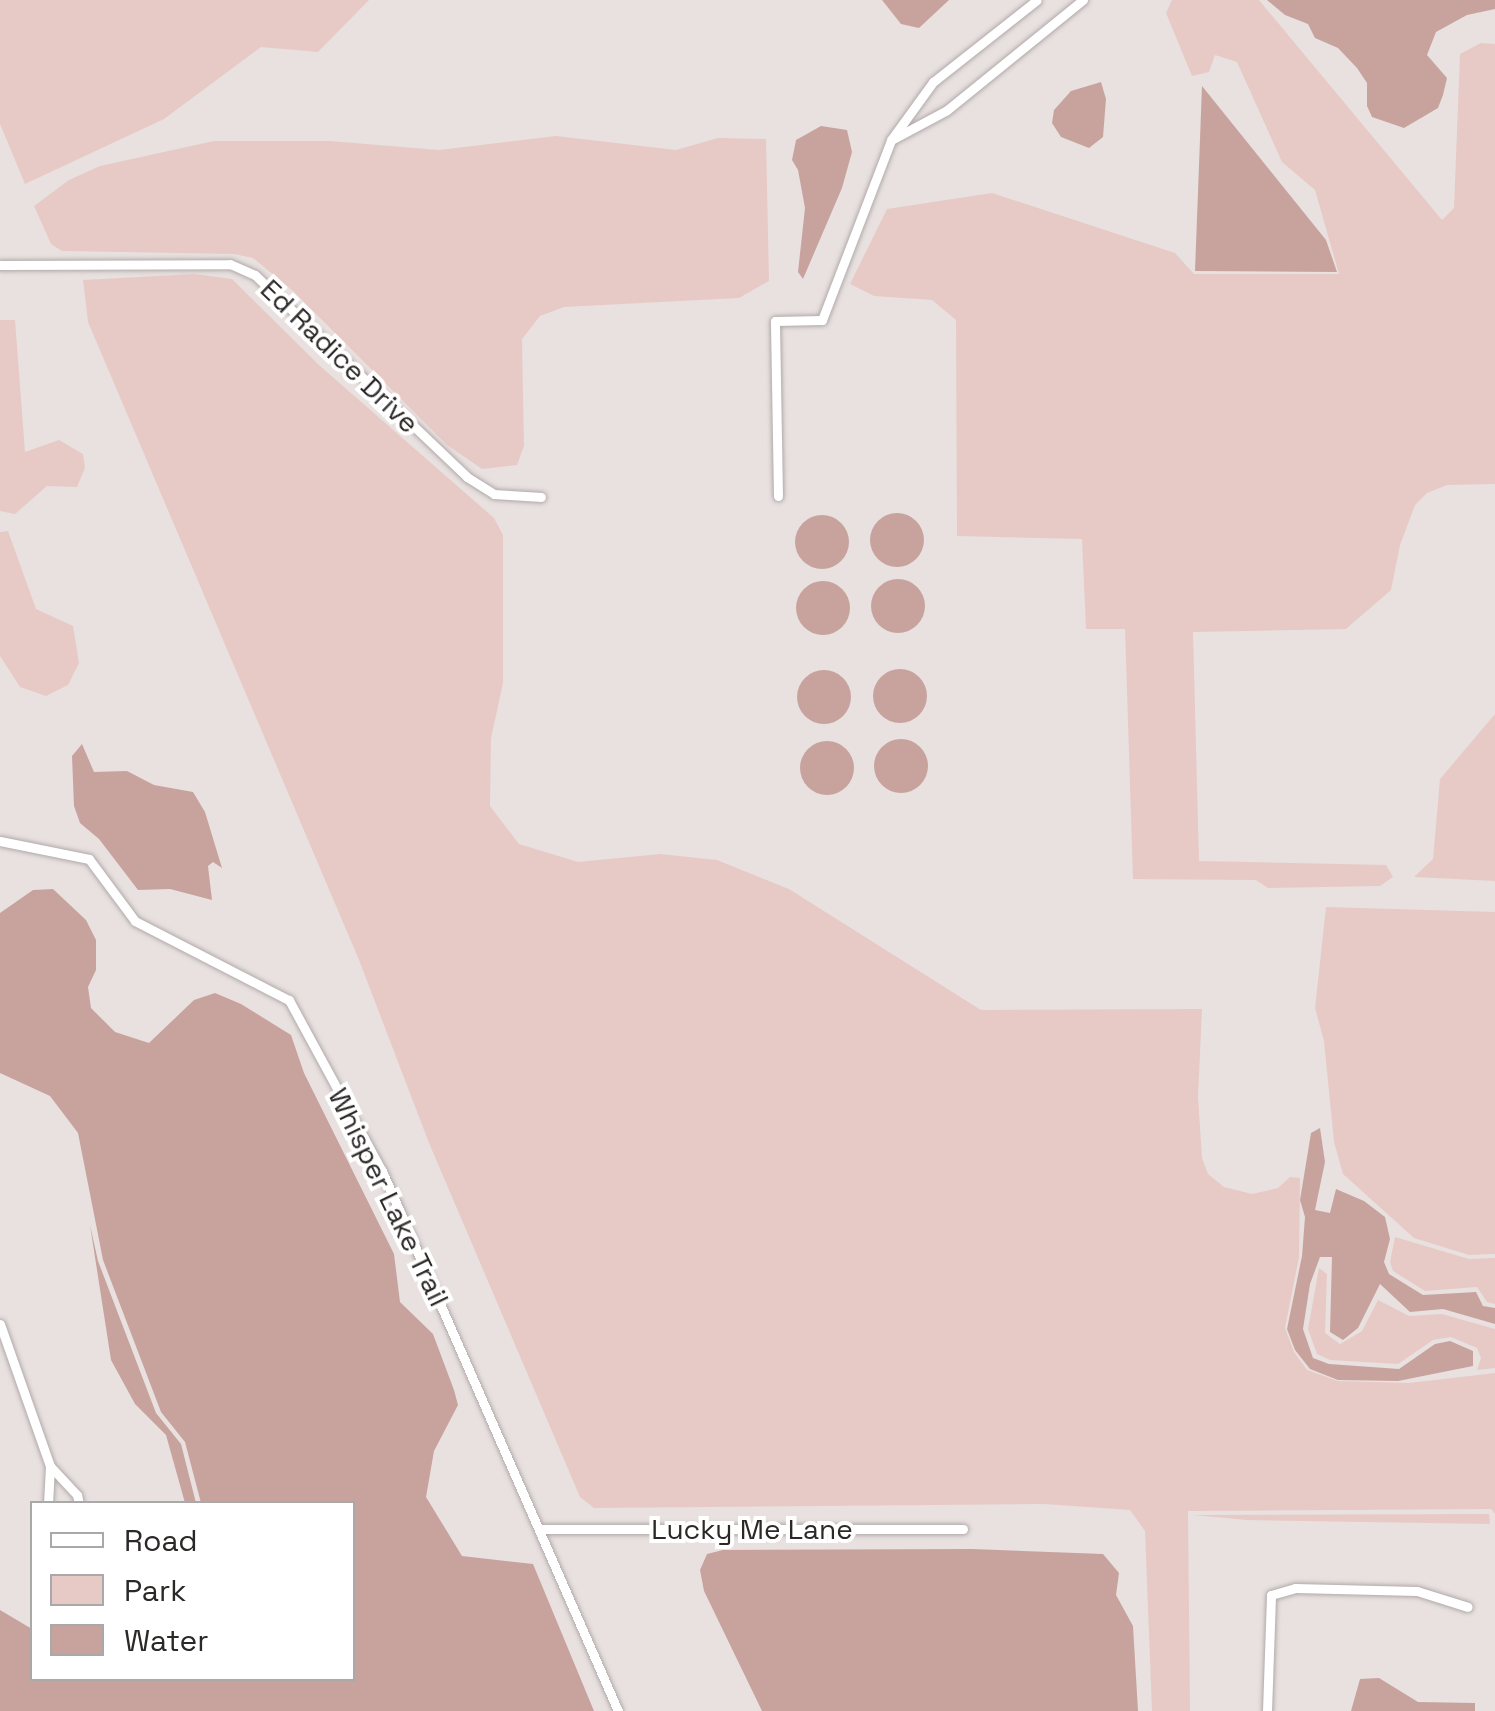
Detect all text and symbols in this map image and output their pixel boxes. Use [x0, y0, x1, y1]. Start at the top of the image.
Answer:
street label: Ed Radice Drive [254, 272, 426, 440]
street label: Whisper Lake Trail [321, 1082, 457, 1312]
legend [30, 1501, 355, 1681]
street label: Lucky Me Lane [651, 1512, 853, 1546]
text: Road [124, 1521, 198, 1560]
text: Park [124, 1571, 186, 1610]
text: Water [124, 1621, 209, 1660]

